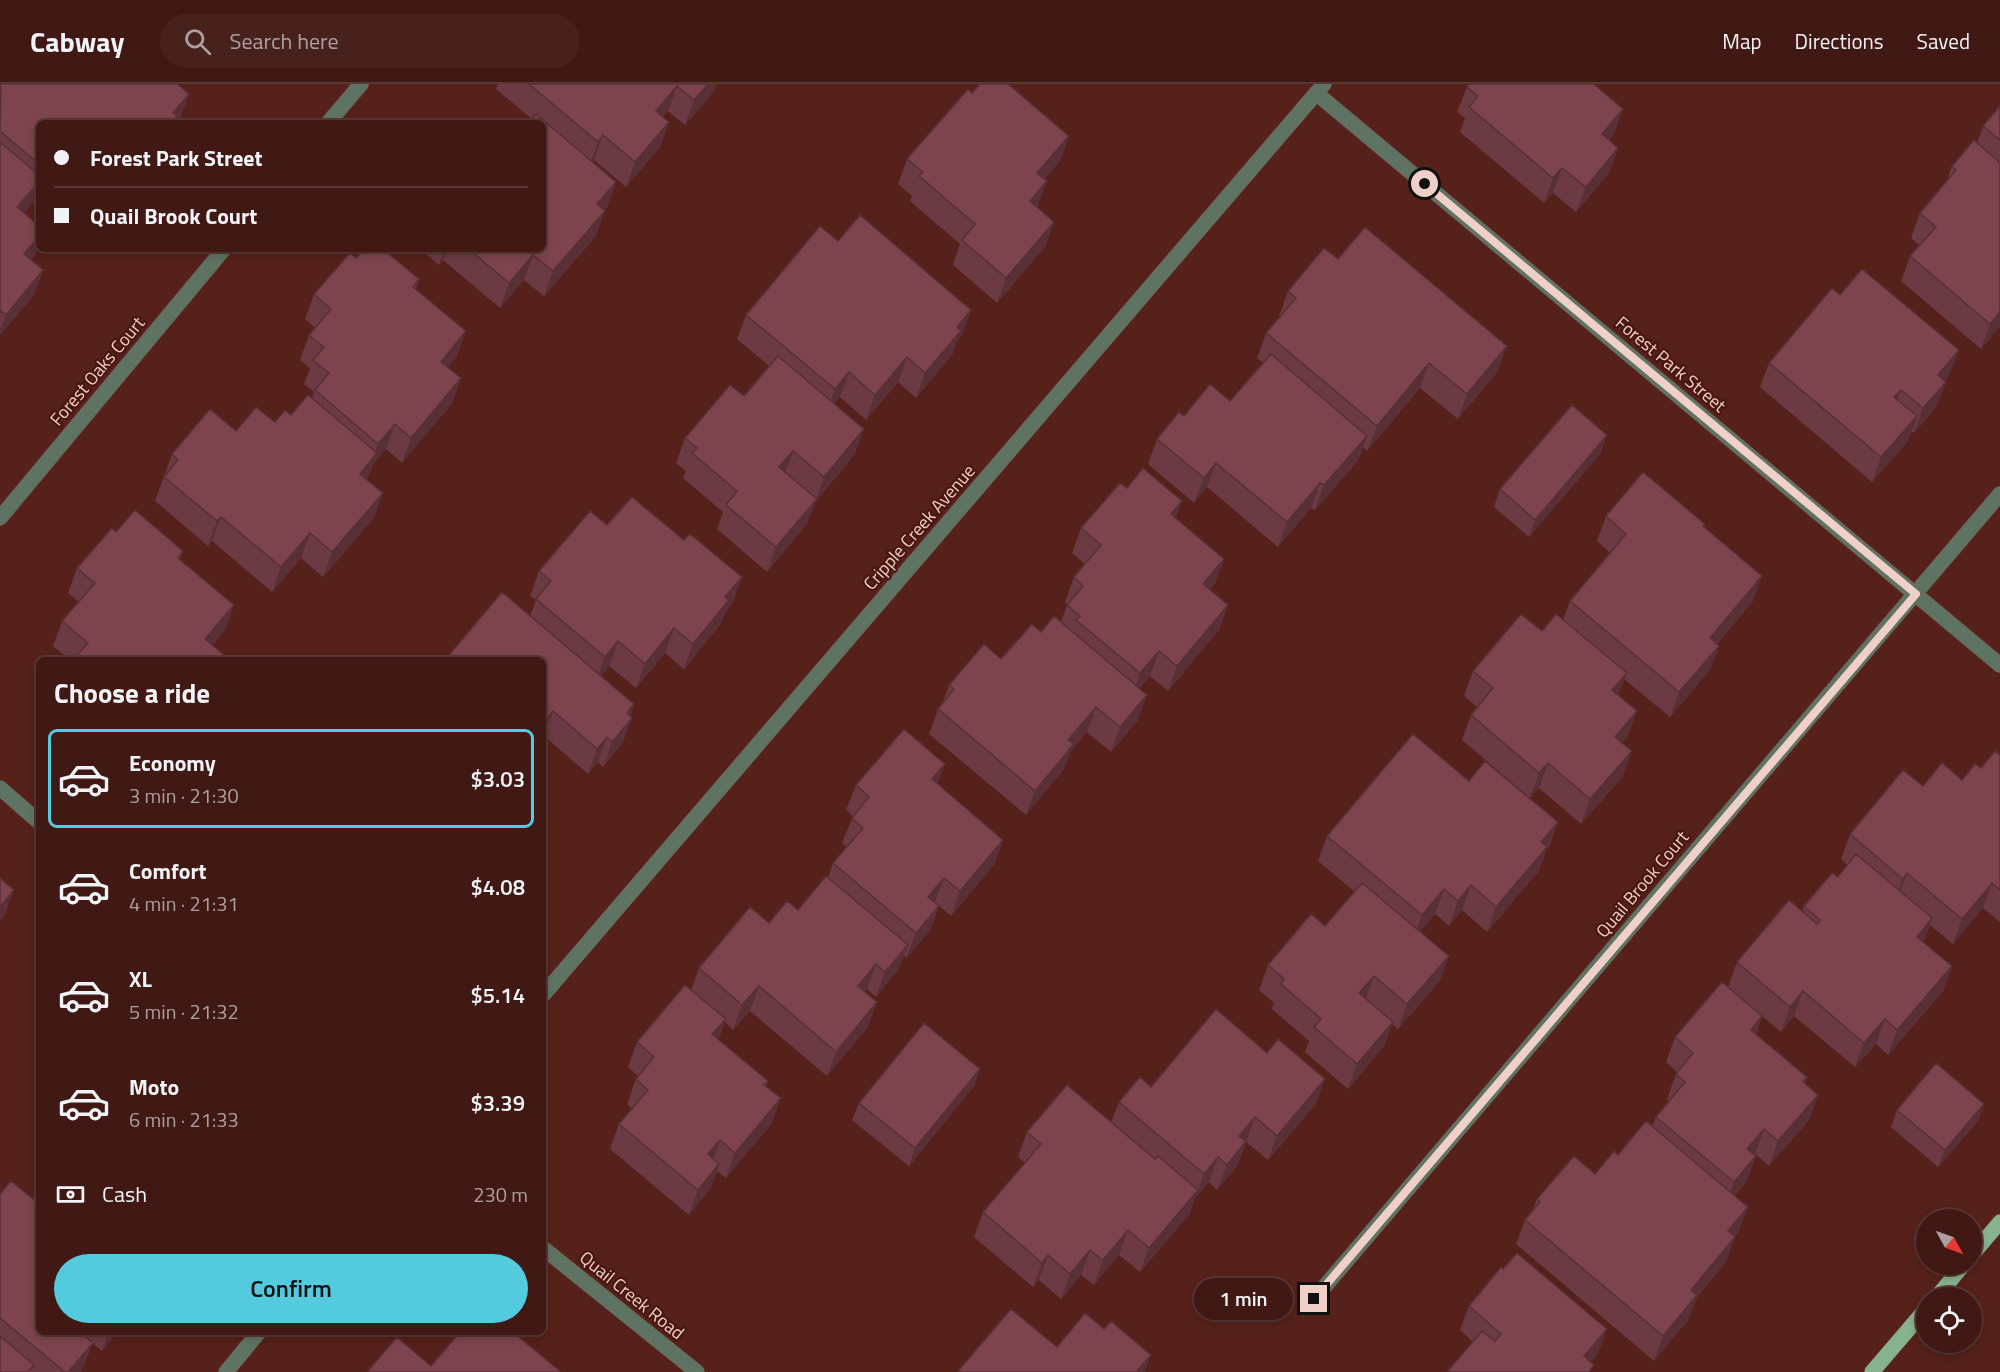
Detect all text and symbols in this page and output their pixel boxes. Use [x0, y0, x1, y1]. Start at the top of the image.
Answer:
search box [160, 14, 580, 68]
text: Cabway [30, 20, 124, 63]
text: Search here [229, 24, 339, 58]
icon: search [181, 25, 214, 58]
text: Map [1722, 25, 1762, 57]
text: Directions [1795, 25, 1884, 57]
text: Saved [1917, 25, 1970, 57]
text: Forest Park Street [90, 141, 263, 175]
route start [1411, 170, 1438, 197]
text: Quail Brook Court [90, 199, 257, 233]
street label: Forest Oaks Court [43, 310, 151, 432]
street label: Forest Park Street [1610, 310, 1733, 419]
street label: Cripple Creek Avenue [857, 458, 981, 596]
text: Choose a ride [54, 672, 210, 713]
text: Economy [129, 746, 216, 780]
icon: car [57, 752, 111, 806]
text: $3.03 [470, 762, 525, 796]
text: 3 min · 21:30 [129, 780, 239, 811]
street label: Quail Brook Court [1589, 824, 1695, 943]
text: Comfort [129, 854, 207, 888]
icon: car [57, 860, 111, 914]
text: $4.08 [470, 870, 525, 904]
text: 4 min · 21:31 [129, 888, 239, 919]
text: XL [129, 962, 152, 996]
icon: car [57, 968, 111, 1022]
text: $5.14 [470, 978, 525, 1012]
text: 5 min · 21:32 [129, 996, 239, 1027]
text: Moto [129, 1070, 179, 1104]
icon: car [57, 1076, 111, 1130]
text: $3.39 [470, 1086, 525, 1120]
text: 6 min · 21:33 [129, 1104, 239, 1135]
text: Cash [102, 1177, 147, 1211]
icon: cash [54, 1178, 87, 1211]
text: 230 m [473, 1179, 528, 1210]
north arrow [1916, 1209, 1982, 1275]
map controls [1916, 1209, 1982, 1353]
street label: Quail Creek Road [574, 1244, 690, 1346]
button: Confirm [54, 1254, 528, 1323]
callout: 1 min [1194, 1278, 1293, 1320]
text: 1 min [1219, 1283, 1268, 1314]
route end [1300, 1285, 1327, 1312]
button: locate [1916, 1287, 1982, 1353]

